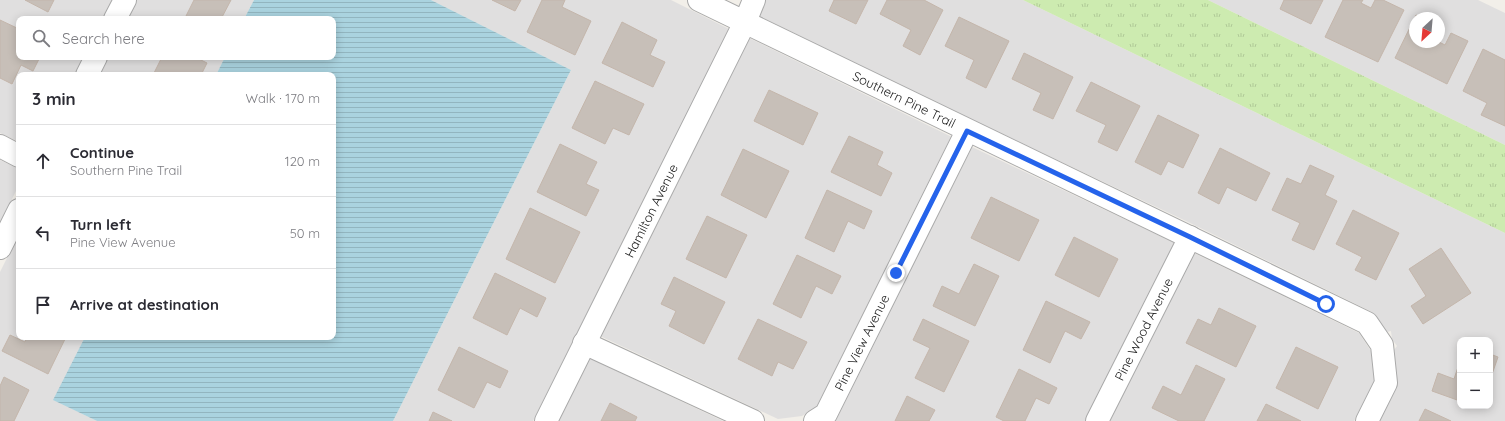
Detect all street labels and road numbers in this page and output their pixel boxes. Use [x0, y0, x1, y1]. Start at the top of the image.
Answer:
street label: Southern Pine Trail [850, 68, 958, 131]
street label: Hamilton Avenue [621, 161, 681, 260]
street label: Pine Wood Avenue [1111, 275, 1176, 383]
street label: Pine View Avenue [831, 292, 892, 393]

